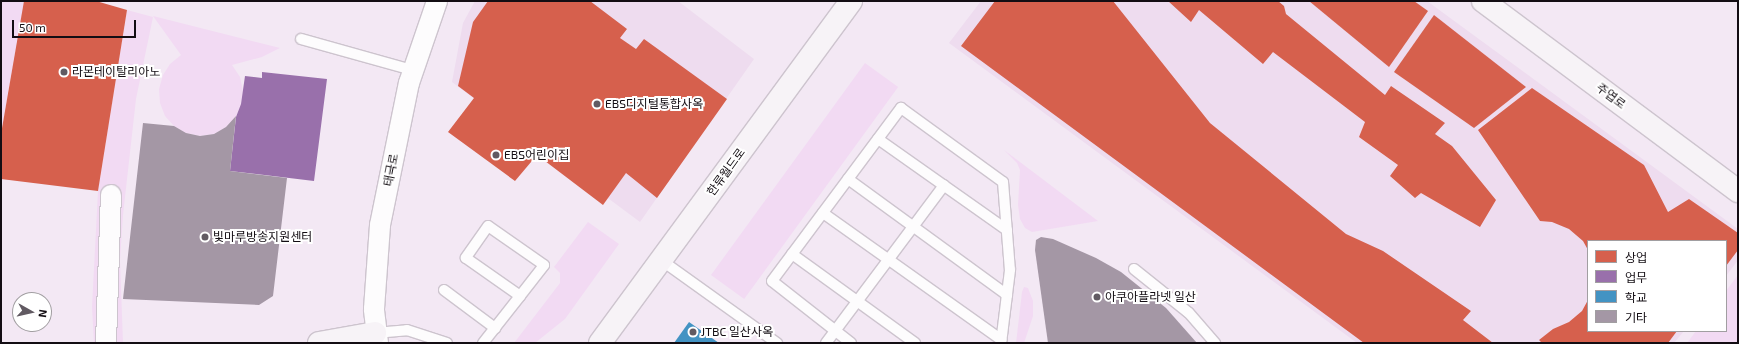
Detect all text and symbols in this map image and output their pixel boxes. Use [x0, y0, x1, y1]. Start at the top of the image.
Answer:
scale bar [14, 12, 138, 38]
text: 50 m [19, 20, 46, 34]
place label: 라몬테이탈리아노 [72, 65, 160, 79]
marker: 라몬테이탈리아노 [59, 67, 69, 77]
street label: 주엽로 [1593, 80, 1629, 112]
place label: EBS디지털통합사옥 [605, 97, 703, 111]
marker: EBS디지털통합사옥 [592, 99, 602, 109]
street label: 한류월드로 [704, 145, 748, 199]
place label: EBS어린이집 [504, 148, 569, 162]
marker: EBS어린이집 [491, 150, 501, 160]
street label: 태극로 [381, 152, 401, 188]
place label: 빛마루방송지원센터 [213, 230, 312, 244]
marker: 빛마루방송지원센터 [200, 232, 210, 242]
legend [1587, 240, 1727, 332]
text: 상업 [1625, 250, 1647, 264]
text: 업무 [1625, 270, 1647, 284]
place label: 아쿠아플라넷 일산 [1105, 290, 1196, 304]
text: 학교 [1625, 290, 1647, 304]
north arrow [12, 292, 52, 332]
marker: 아쿠아플라넷 일산 [1092, 292, 1102, 302]
text: N [36, 309, 50, 318]
text: 기타 [1625, 310, 1647, 324]
place label: JTBC 일산사옥 [701, 325, 773, 339]
marker: JTBC 일산사옥 [688, 327, 698, 337]

